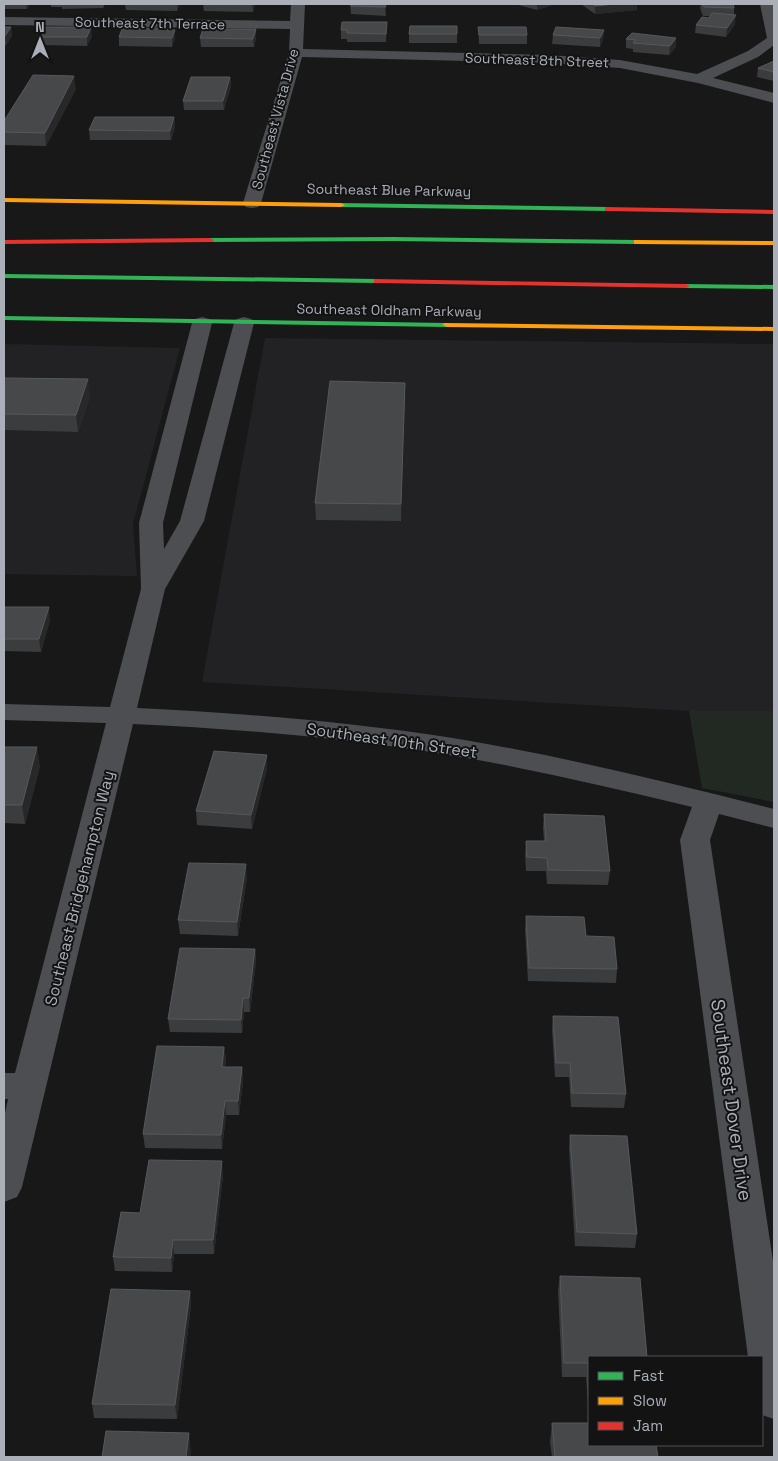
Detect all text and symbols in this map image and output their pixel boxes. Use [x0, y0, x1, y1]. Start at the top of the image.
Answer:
street label: Southeast 7th Terrace [75, 13, 225, 33]
north arrow [15, 15, 65, 65]
text: N [35, 18, 45, 36]
street label: Southeast Vista Drive [248, 47, 302, 191]
street label: Southeast 8th Street [464, 48, 610, 72]
street label: Southeast Blue Parkway [307, 180, 471, 200]
street label: Southeast Oldham Parkway [296, 299, 482, 321]
street label: Southeast 10th Street [305, 718, 479, 763]
street label: Southeast Bridgehampton Way [40, 768, 119, 1008]
street label: Southeast Dover Drive [705, 998, 758, 1203]
legend [588, 1356, 763, 1446]
text: Fast [633, 1366, 664, 1385]
text: Slow [633, 1391, 667, 1410]
text: Jam [633, 1416, 663, 1435]

